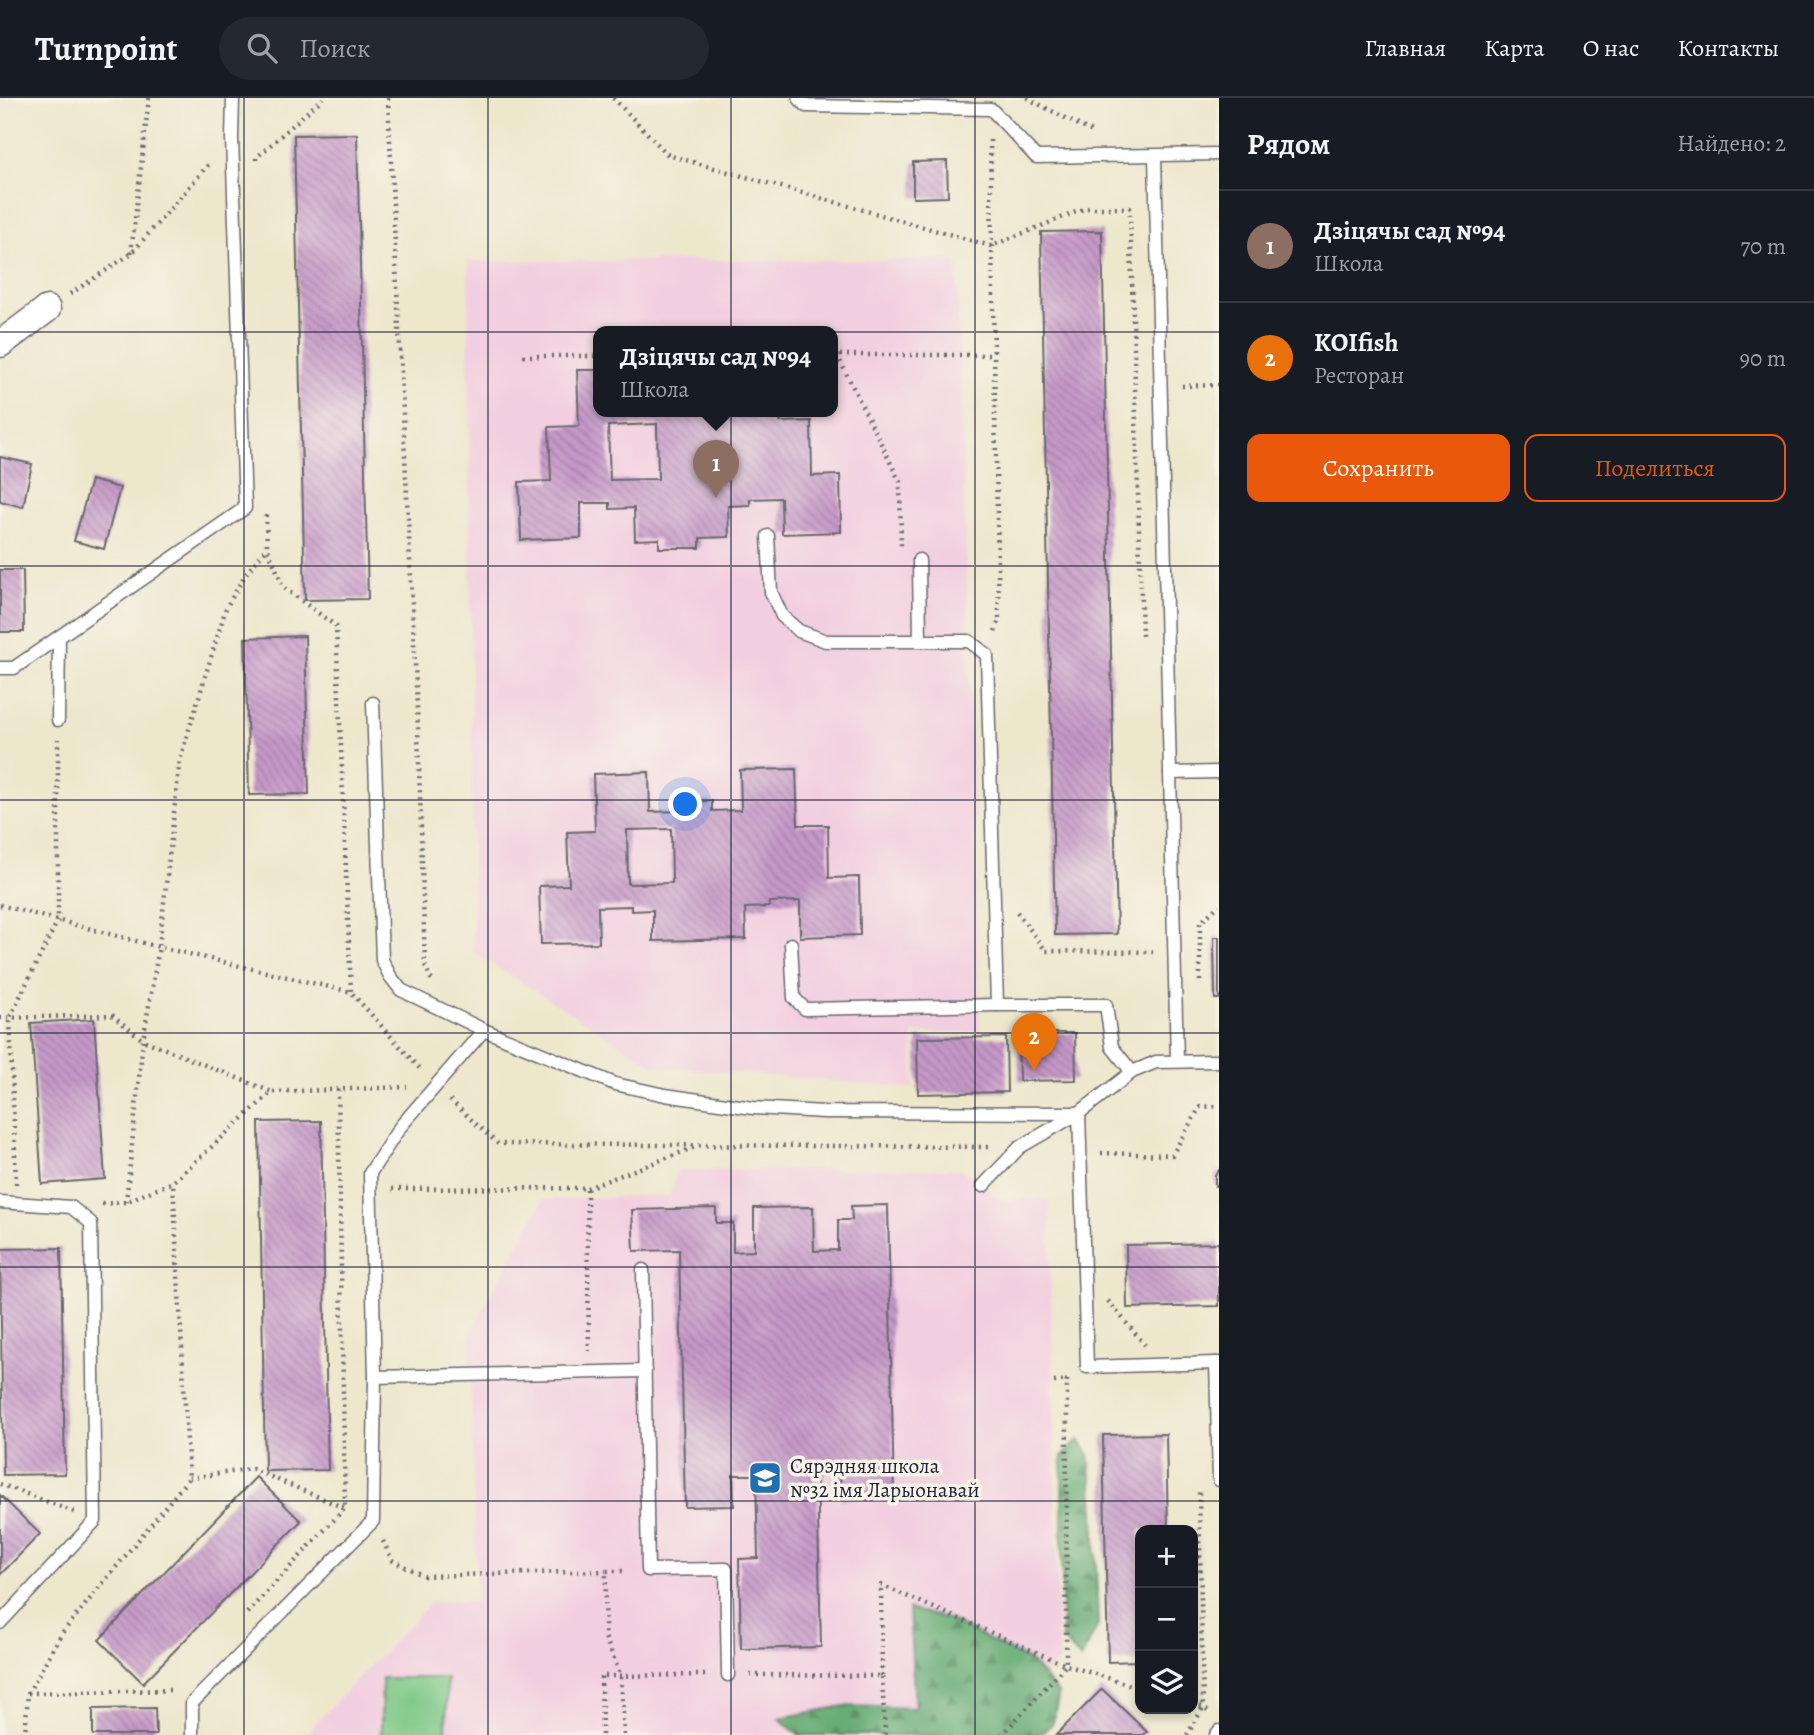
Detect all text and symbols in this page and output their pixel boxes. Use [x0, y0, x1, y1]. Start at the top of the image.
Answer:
search box [219, 17, 709, 80]
text: Turnpoint [35, 26, 177, 71]
icon: search [243, 29, 281, 67]
text: Поиск [299, 31, 371, 66]
text: Главная [1365, 32, 1446, 64]
text: Карта [1484, 32, 1545, 64]
text: О нас [1583, 32, 1639, 64]
text: Контакты [1677, 32, 1779, 64]
text: Рядом [1247, 124, 1330, 164]
text: Найдено: 2 [1677, 128, 1786, 159]
text: Дзіцячы сад №94 [1314, 213, 1506, 248]
text: 1 [1266, 231, 1274, 262]
text: 70 m [1740, 231, 1786, 262]
text: Школа [1314, 248, 1383, 279]
text: KOIfish [1314, 325, 1399, 360]
popup [593, 326, 838, 417]
text: Дзіцячы сад №94 [620, 339, 811, 374]
text: 2 [1264, 343, 1276, 374]
text: 90 m [1740, 343, 1786, 374]
text: Ресторан [1314, 360, 1404, 391]
text: Школа [620, 374, 689, 405]
button: Сохранить [1247, 434, 1510, 502]
button: Поделиться [1524, 434, 1786, 502]
pin: 1 [693, 440, 739, 498]
your location [668, 787, 702, 821]
pin: 2 [1011, 1013, 1057, 1071]
place label: Сярэдняя школа №32 імя Ларыонавай [790, 1452, 980, 1504]
school or university icon: Сярэдняя школа №32 імя Ларыонавай [746, 1459, 784, 1497]
map controls [1135, 1525, 1198, 1714]
button: + [1135, 1525, 1198, 1588]
button: − [1135, 1588, 1198, 1651]
button: layers [1135, 1651, 1198, 1714]

